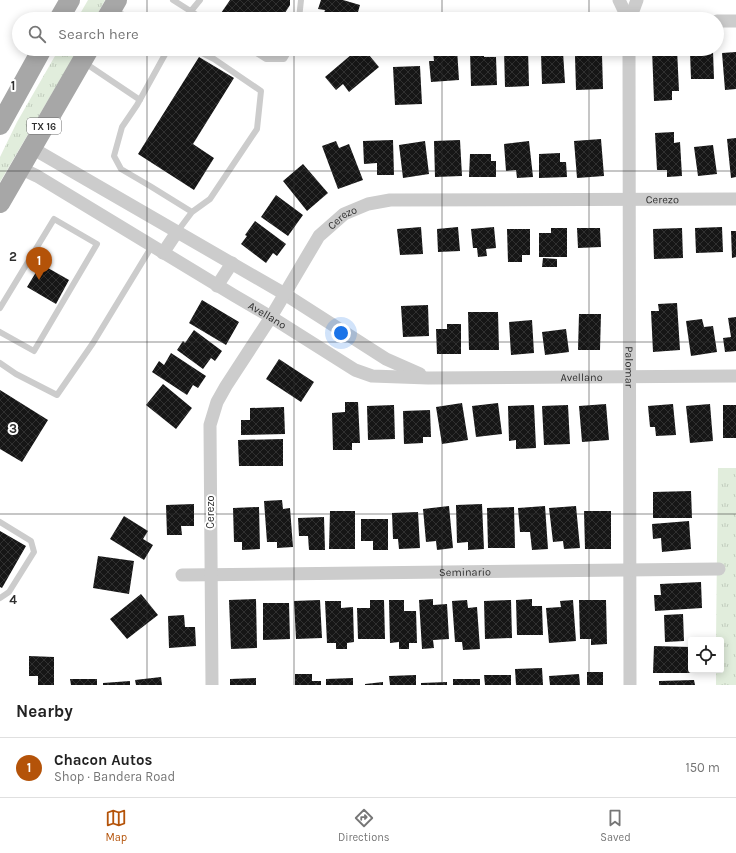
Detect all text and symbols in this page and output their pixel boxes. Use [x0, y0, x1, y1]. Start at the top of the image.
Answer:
search box [12, 12, 724, 56]
icon: search [26, 23, 48, 45]
text: Search here [58, 25, 139, 43]
text: 1 [11, 78, 15, 93]
road number: TX 16 [27, 118, 61, 134]
street label: Cerezo [646, 193, 679, 206]
street label: Cerezo [325, 203, 359, 232]
pin: 1 [26, 247, 52, 280]
text: 2 [9, 249, 17, 264]
street label: Avellano [246, 299, 289, 332]
your location [331, 323, 351, 343]
street label: Palomar [622, 346, 636, 388]
street label: Avellano [560, 371, 603, 384]
text: 3 [9, 421, 17, 436]
street label: Cerezo [204, 495, 217, 529]
street label: Seminario [439, 566, 491, 579]
text: 4 [9, 592, 17, 607]
map controls [688, 637, 724, 673]
button: locate [688, 637, 724, 673]
text: Nearby [16, 701, 73, 721]
text: Chacon Autos [54, 751, 152, 769]
text: 1 [27, 760, 31, 775]
text: 150 m [685, 760, 720, 775]
text: Shop · Bandera Road [54, 769, 175, 784]
tab: Map [105, 807, 127, 844]
tab: Directions [338, 807, 390, 844]
tab: Saved [600, 807, 631, 844]

